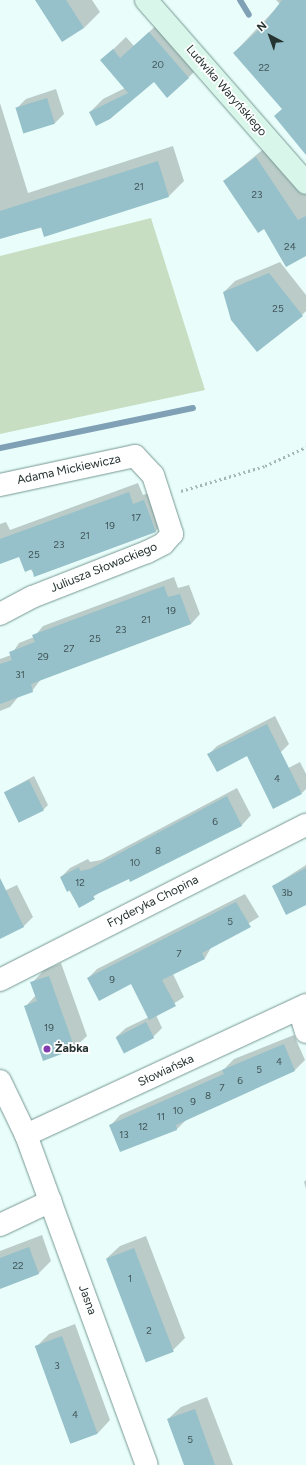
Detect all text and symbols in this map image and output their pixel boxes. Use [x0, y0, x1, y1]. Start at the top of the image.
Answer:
north arrow [250, 16, 290, 56]
text: N [254, 19, 269, 34]
street label: Ludwika Waryńskiego [183, 43, 269, 139]
house number: 20 [152, 59, 164, 71]
house number: 22 [258, 62, 270, 74]
house number: 21 [134, 181, 144, 193]
house number: 23 [251, 189, 263, 201]
house number: 24 [284, 241, 296, 253]
house number: 25 [272, 303, 284, 315]
street label: Adama Mickiewicza [16, 452, 122, 488]
house number: 17 [131, 512, 141, 524]
house number: 19 [105, 520, 115, 532]
house number: 21 [80, 530, 90, 542]
house number: 23 [53, 539, 65, 551]
street label: Juliusza Słowackiego [48, 540, 160, 596]
house number: 25 [28, 549, 40, 561]
house number: 19 [166, 605, 176, 617]
house number: 21 [141, 614, 151, 626]
house number: 23 [115, 624, 127, 636]
house number: 25 [89, 633, 101, 645]
house number: 27 [64, 643, 74, 655]
house number: 29 [37, 651, 49, 663]
house number: 31 [15, 669, 25, 681]
house number: 4 [274, 773, 280, 785]
house number: 6 [212, 816, 218, 828]
house number: 8 [155, 845, 161, 857]
house number: 10 [130, 857, 140, 869]
street label: Fryderyka Chopina [105, 873, 201, 931]
house number: 12 [75, 877, 85, 889]
house number: 3b [281, 887, 293, 899]
house number: 5 [227, 916, 233, 928]
house number: 7 [176, 948, 182, 960]
house number: 9 [109, 974, 115, 986]
house number: 19 [44, 1022, 54, 1034]
place label: Żabka [55, 1042, 89, 1056]
marker: Żabka [42, 1044, 52, 1054]
street label: Słowiańska [136, 1052, 196, 1090]
house number: 4 [276, 1056, 282, 1068]
house number: 5 [256, 1064, 262, 1076]
house number: 6 [237, 1075, 243, 1087]
house number: 7 [219, 1082, 225, 1094]
house number: 8 [205, 1090, 211, 1102]
house number: 9 [190, 1096, 196, 1108]
house number: 10 [173, 1105, 183, 1117]
house number: 11 [157, 1111, 165, 1123]
house number: 12 [138, 1121, 148, 1133]
house number: 13 [119, 1129, 129, 1141]
house number: 22 [12, 1260, 24, 1272]
house number: 1 [128, 1273, 132, 1285]
street label: Jasna [75, 1283, 99, 1317]
house number: 2 [146, 1325, 152, 1337]
house number: 3 [54, 1360, 60, 1372]
house number: 4 [72, 1409, 78, 1421]
house number: 5 [187, 1434, 193, 1446]

